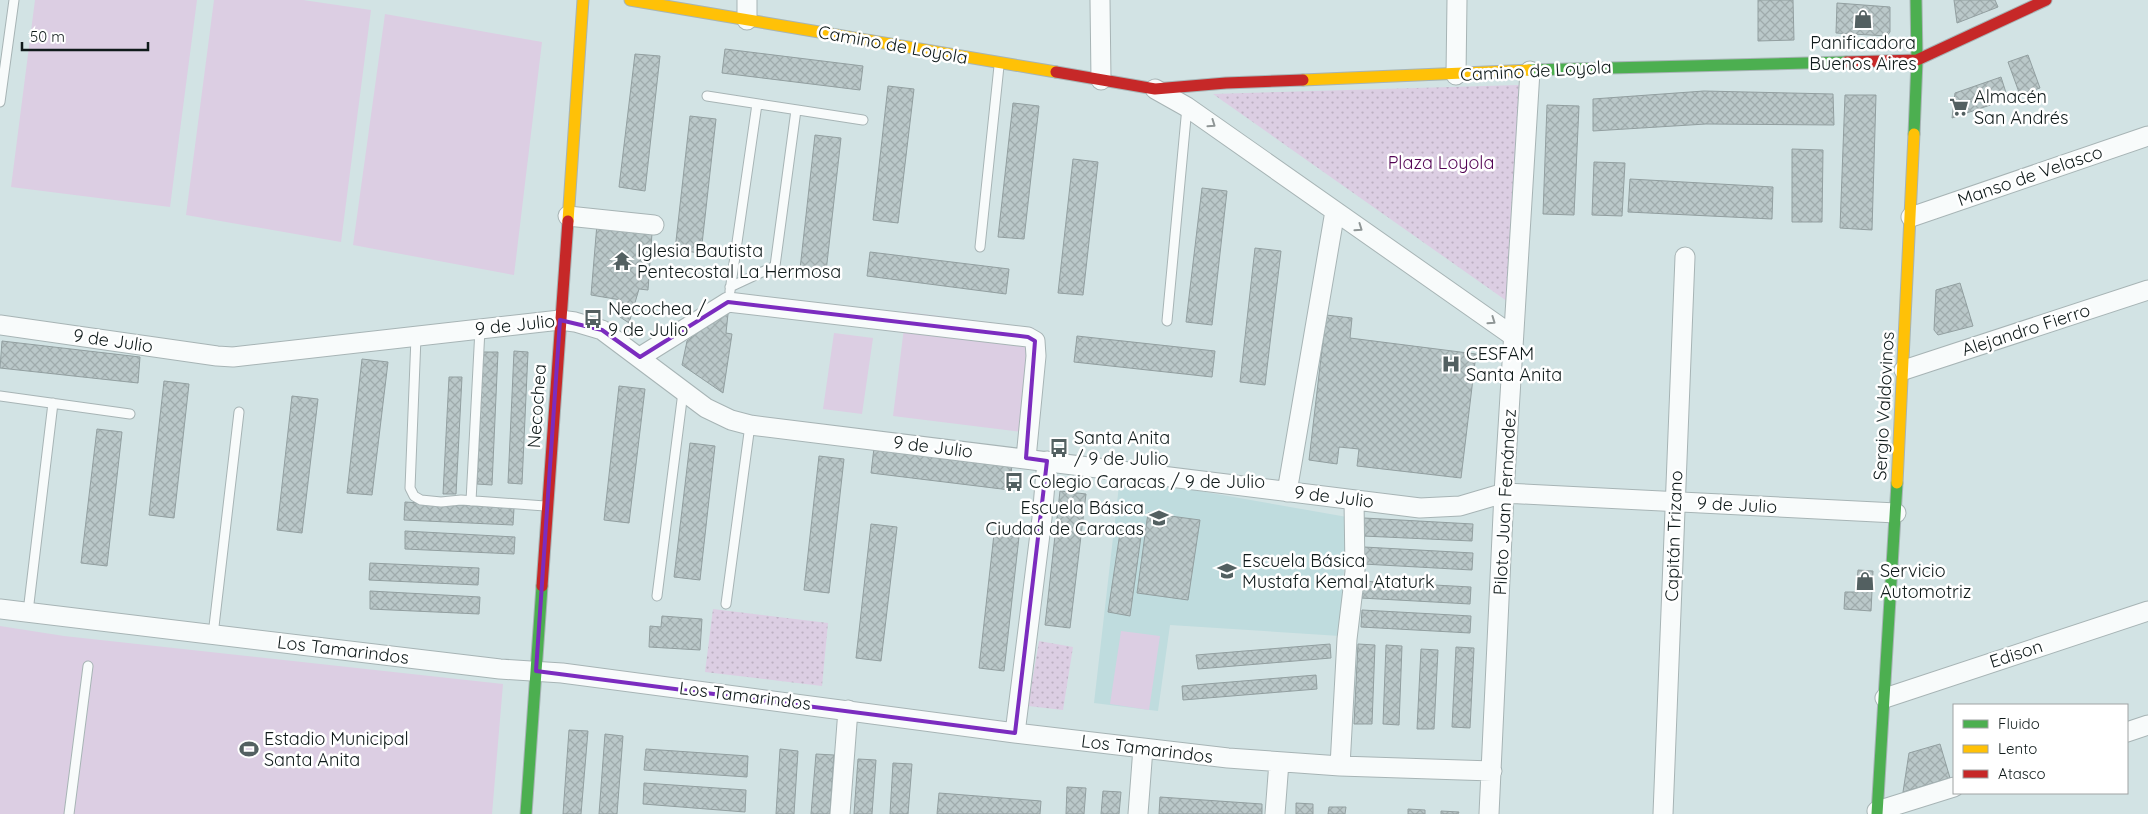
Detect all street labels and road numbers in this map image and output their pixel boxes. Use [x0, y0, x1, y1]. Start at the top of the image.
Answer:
street label: Camino de Loyola [816, 20, 970, 69]
street label: Camino de Loyola [1460, 55, 1612, 86]
street label: Manso de Velasco [1954, 140, 2105, 211]
street label: Alejandro Fierro [1959, 298, 2093, 361]
street label: 9 de Julio [474, 309, 556, 340]
street label: 9 de Julio [72, 324, 154, 357]
street label: Sergio Valdovinos [1868, 331, 1899, 481]
street label: Necochea [522, 363, 551, 449]
street label: Piloto Juan Fernández [1488, 408, 1521, 596]
street label: 9 de Julio [892, 430, 974, 463]
street label: Capitán Trizano [1660, 470, 1687, 602]
street label: 9 de Julio [1293, 480, 1375, 513]
street label: 9 de Julio [1696, 491, 1778, 518]
street label: Los Tamarindos [276, 630, 410, 669]
street label: Edison [1986, 634, 2045, 673]
street label: Los Tamarindos [678, 676, 812, 715]
street label: Los Tamarindos [1080, 729, 1214, 768]

